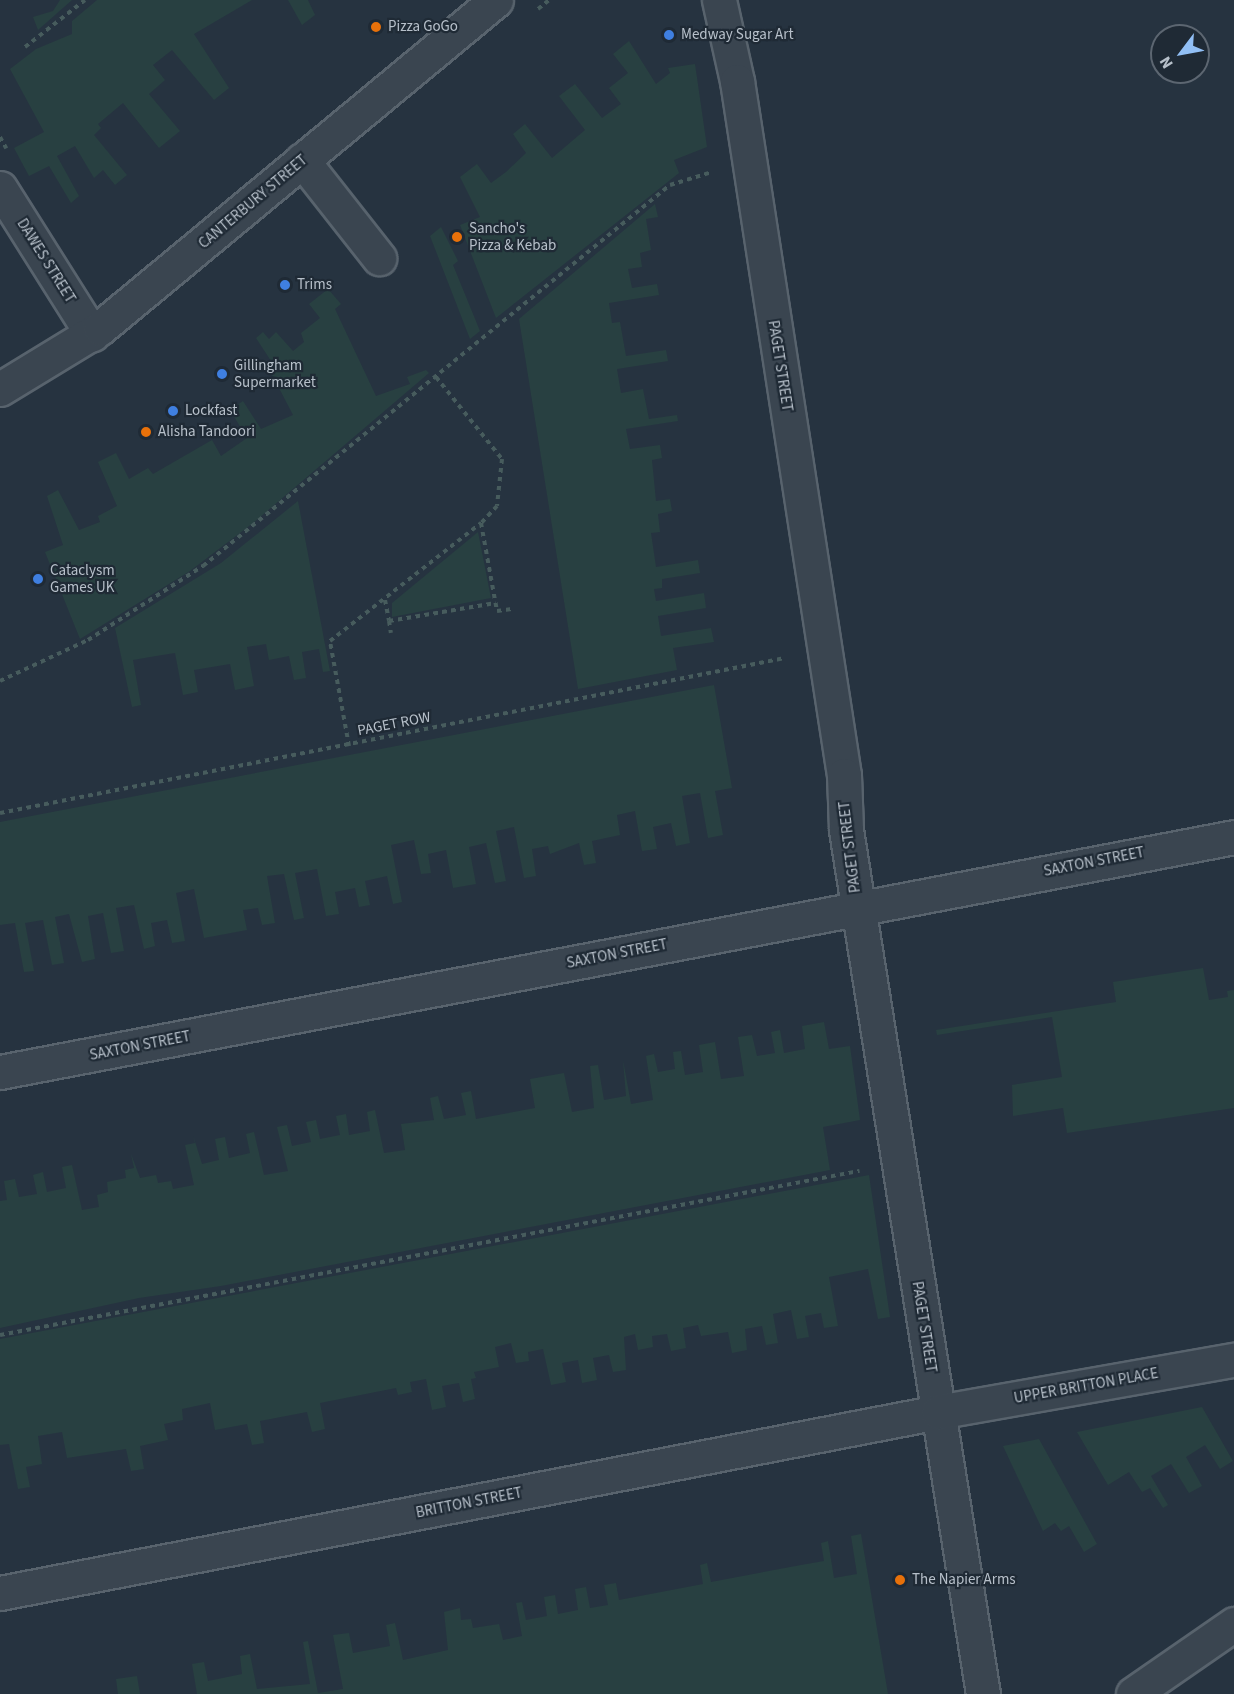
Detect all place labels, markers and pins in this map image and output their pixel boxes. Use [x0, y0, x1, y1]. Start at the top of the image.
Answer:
place label: Pizza GoGo [388, 18, 458, 36]
marker: Pizza GoGo [369, 20, 383, 34]
place label: Medway Sugar Art [681, 26, 794, 44]
marker: Medway Sugar Art [662, 28, 676, 42]
place label: Sancho's Pizza & Kebab [469, 219, 556, 254]
marker: Sancho's Pizza & Kebab [450, 230, 464, 244]
place label: Trims [297, 276, 332, 294]
marker: Trims [278, 278, 292, 292]
place label: Gillingham Supermarket [234, 356, 316, 391]
marker: Gillingham Supermarket [215, 367, 229, 381]
place label: Lockfast [185, 402, 237, 420]
marker: Lockfast [166, 404, 180, 418]
place label: Alisha Tandoori [158, 423, 255, 441]
marker: Alisha Tandoori [139, 425, 153, 439]
place label: Cataclysm Games UK [50, 561, 115, 596]
marker: Cataclysm Games UK [31, 572, 45, 586]
place label: The Napier Arms [912, 1571, 1016, 1589]
marker: The Napier Arms [893, 1573, 907, 1587]

